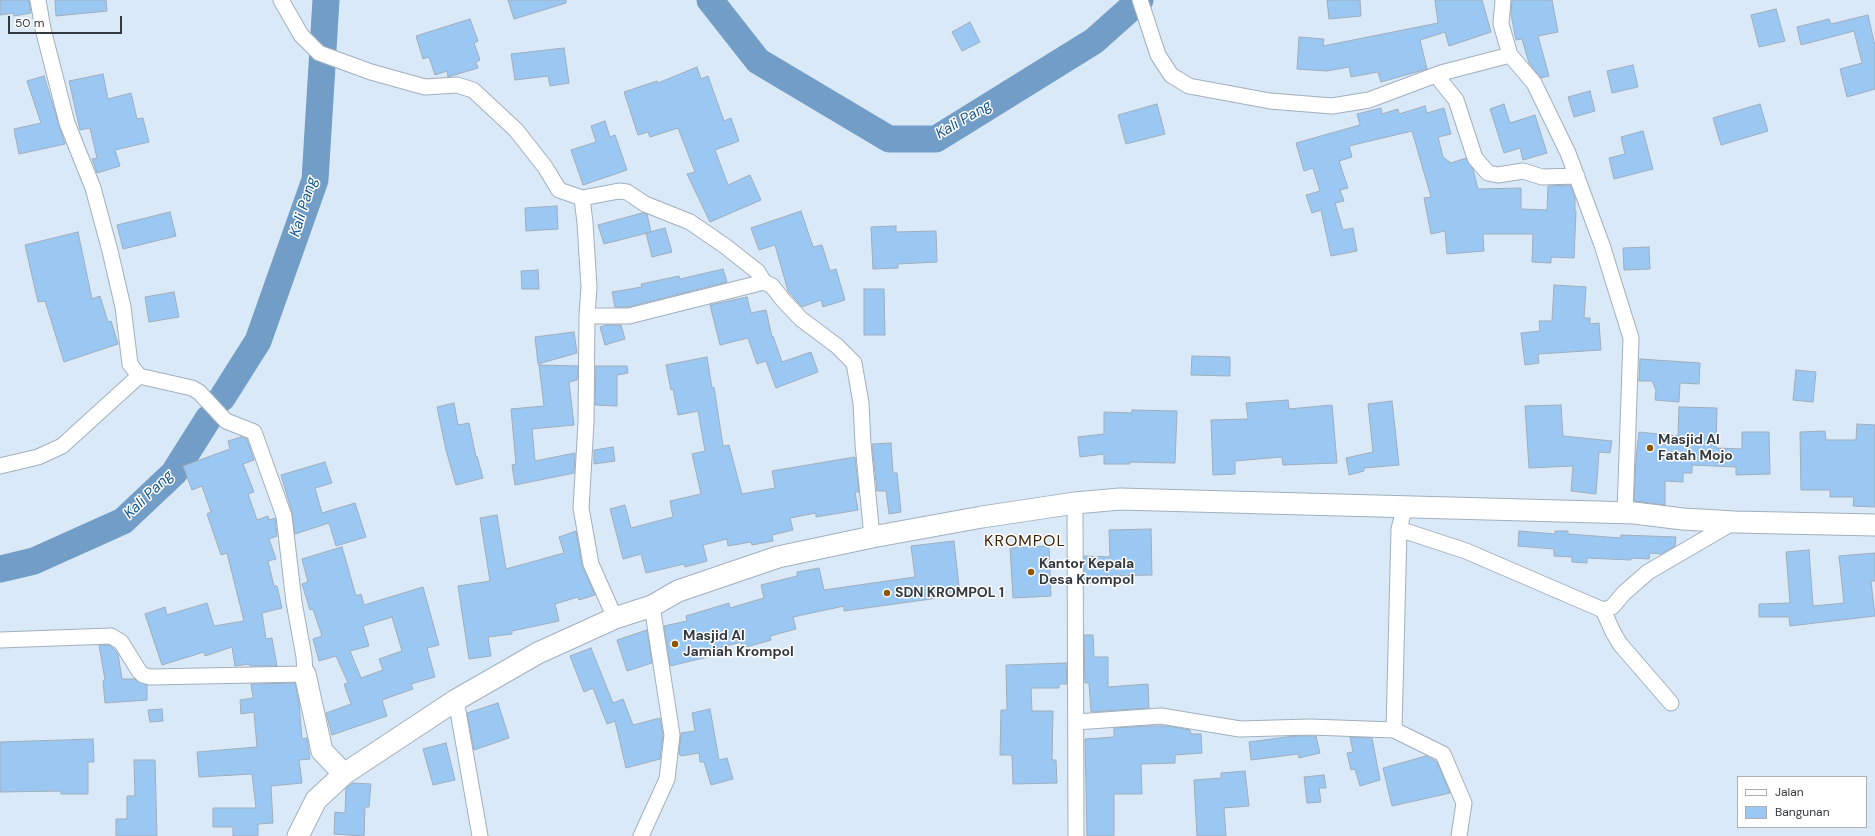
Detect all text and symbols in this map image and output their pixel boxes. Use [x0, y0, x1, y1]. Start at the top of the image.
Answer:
scale bar [10, 8, 124, 34]
text: 50 m [15, 15, 44, 31]
water label: Kali Pang [933, 97, 995, 143]
water label: Kali Pang [286, 175, 322, 239]
place label: Masjid Al Fatah Mojo [1658, 432, 1733, 464]
marker: Masjid Al Fatah Mojo [1645, 443, 1655, 453]
water label: Kali Pang [120, 467, 178, 523]
district label: KROMPOL [984, 532, 1066, 552]
place label: Kantor Kepala Desa Krompol [1039, 556, 1134, 588]
marker: Kantor Kepala Desa Krompol [1026, 567, 1036, 577]
place label: SDN KROMPOL 1 [895, 585, 1004, 601]
marker: SDN KROMPOL 1 [882, 588, 892, 598]
place label: Masjid Al Jamiah Krompol [683, 628, 794, 660]
marker: Masjid Al Jamiah Krompol [670, 639, 680, 649]
legend [1737, 776, 1867, 828]
text: Jalan [1775, 784, 1804, 800]
text: Bangunan [1775, 804, 1830, 820]

